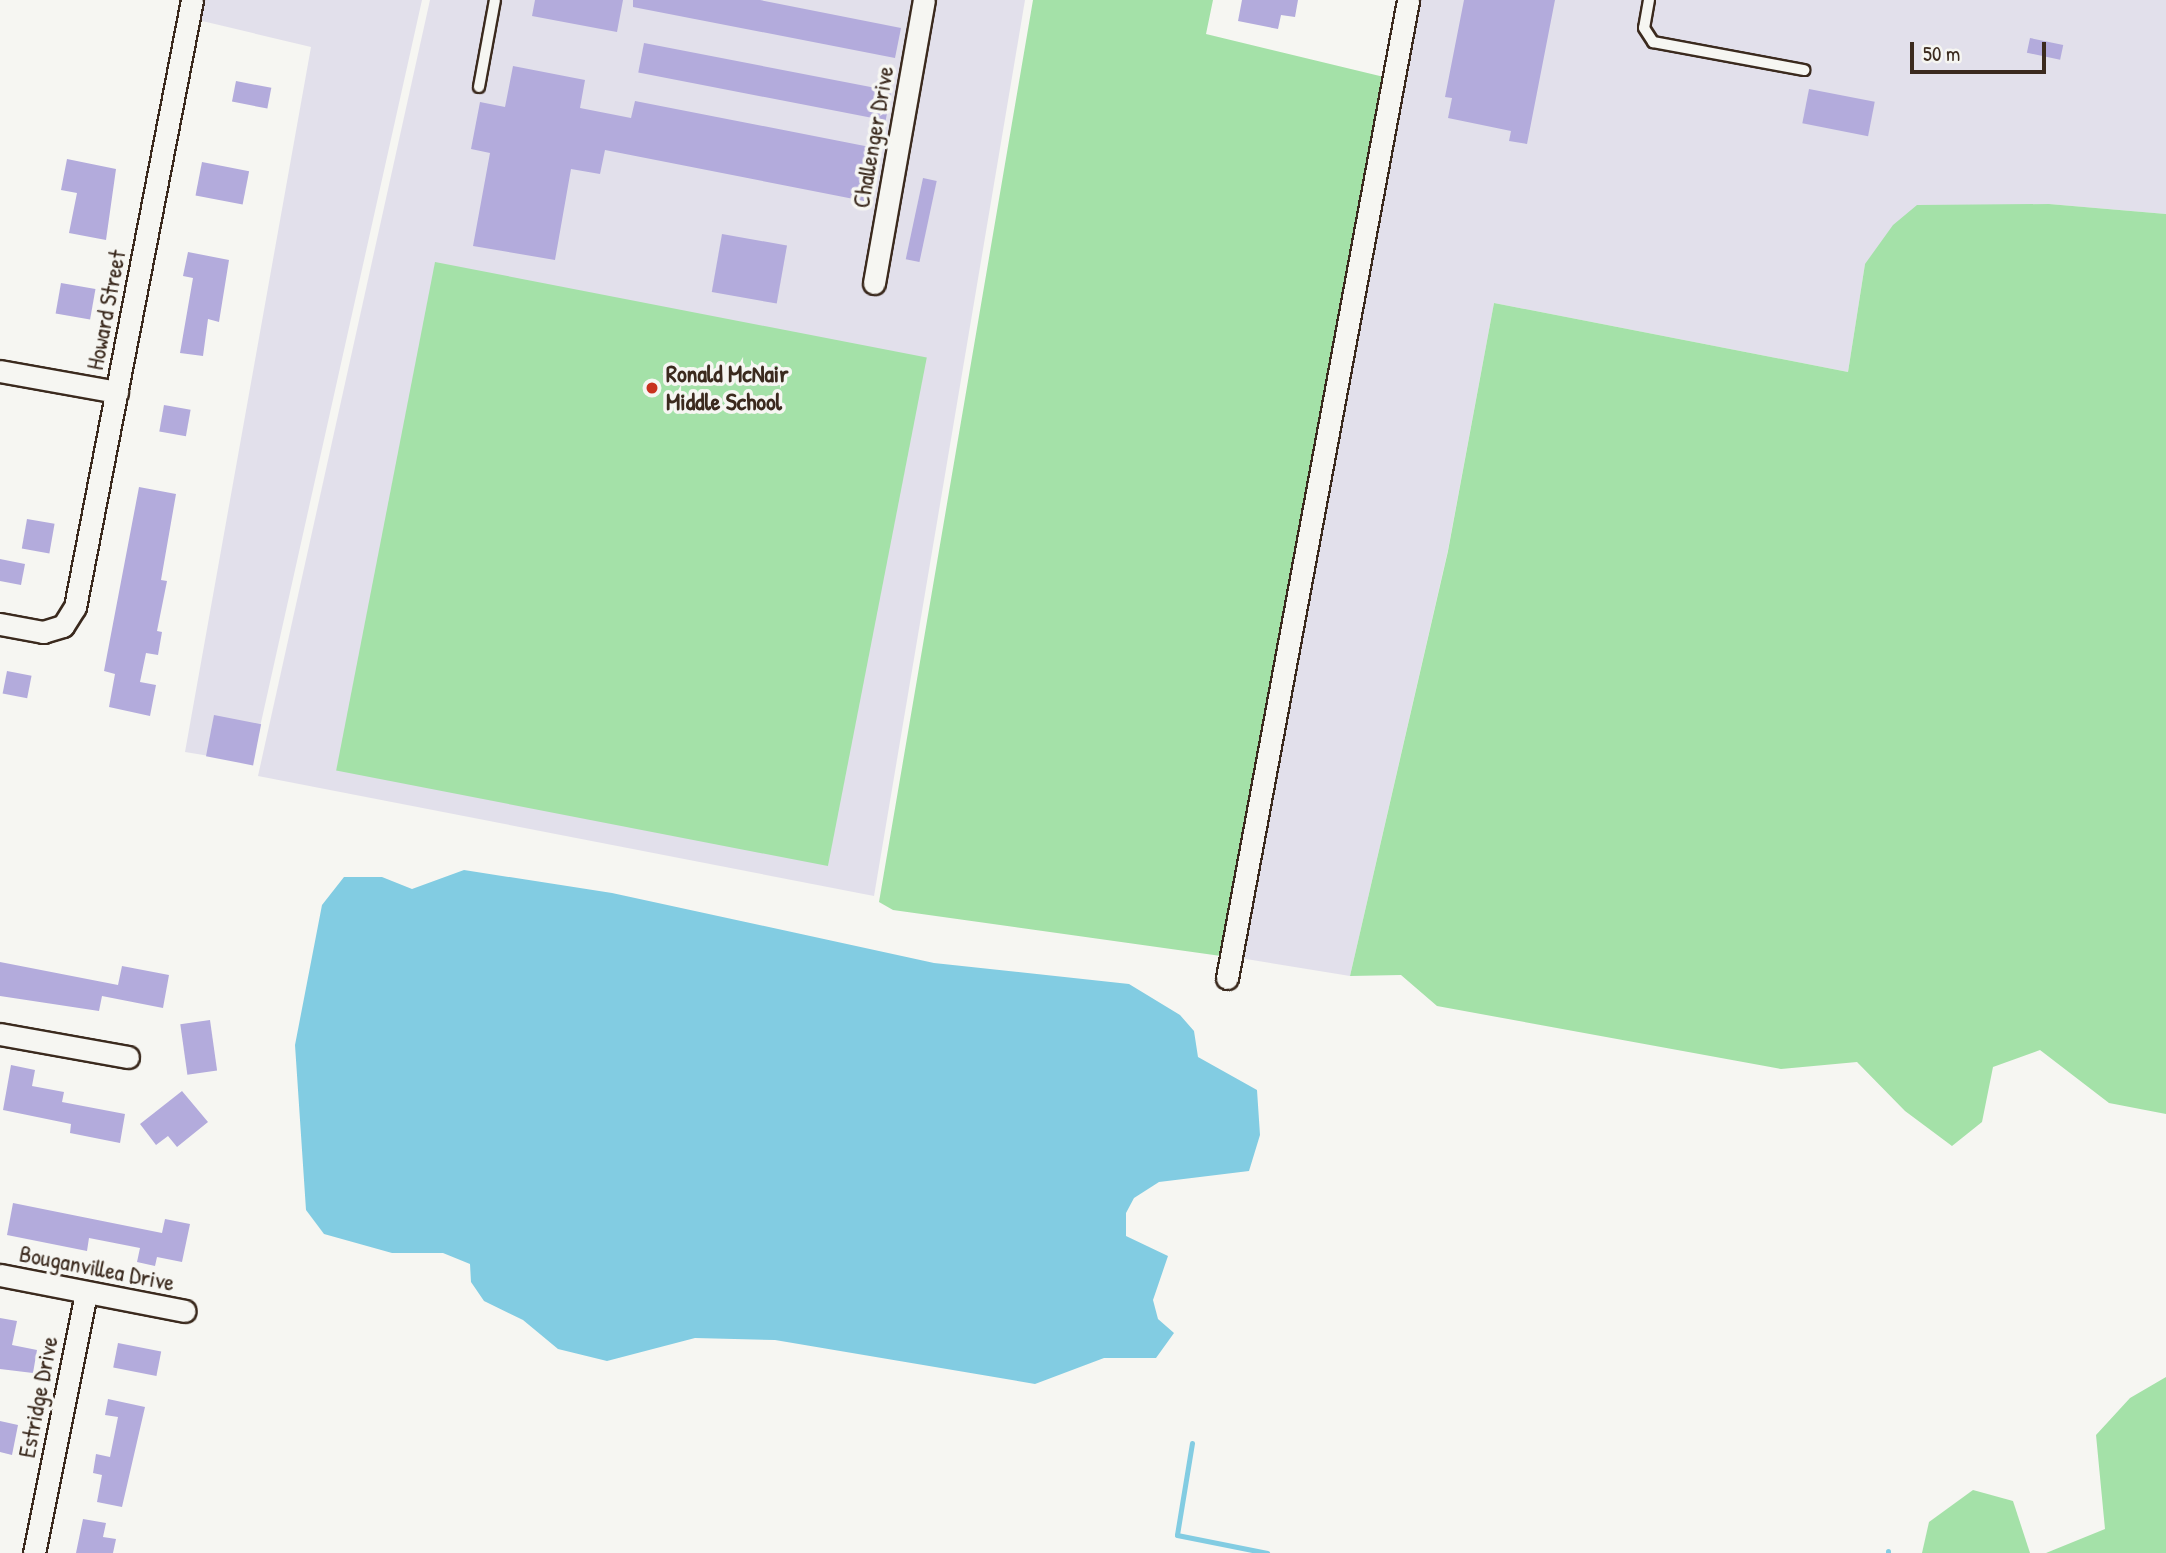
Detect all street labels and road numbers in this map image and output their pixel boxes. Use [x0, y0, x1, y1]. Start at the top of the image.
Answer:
street label: Challenger Drive [846, 64, 900, 210]
street label: Howard Street [80, 248, 132, 372]
street label: Bouganvillea Drive [17, 1239, 177, 1297]
street label: Estridge Drive [12, 1334, 64, 1460]

